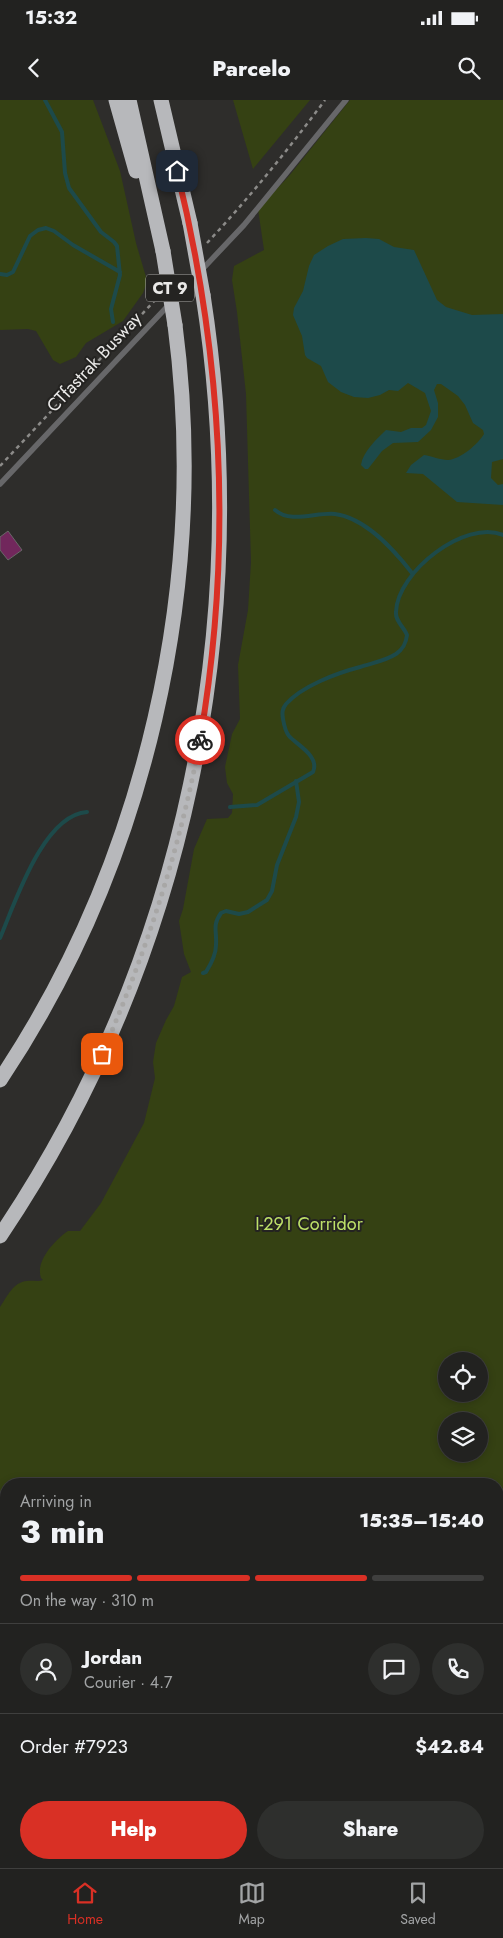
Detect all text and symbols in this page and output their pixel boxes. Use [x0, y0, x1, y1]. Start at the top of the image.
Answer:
text: 15:32 [25, 4, 77, 31]
text: Parcelo [212, 52, 291, 84]
icon: back [20, 54, 48, 82]
icon: search [455, 54, 483, 82]
pin [156, 150, 198, 192]
icon: home [163, 157, 191, 185]
road number: CT 9 [146, 274, 194, 302]
street label: CTfastrak Busway [40, 306, 148, 418]
courier [175, 715, 225, 765]
icon: bike [186, 726, 214, 754]
pin [81, 1033, 123, 1075]
icon: bag [88, 1040, 116, 1068]
park label: I-291 Corridor [255, 1211, 364, 1237]
map controls [438, 1352, 488, 1462]
button: locate [438, 1352, 488, 1402]
button: layers [438, 1412, 488, 1462]
text: Arriving in [20, 1490, 92, 1513]
text: 15:35–15:40 [359, 1507, 484, 1534]
text: 3 min [20, 1509, 105, 1555]
text: On the way · 310 m [20, 1589, 154, 1612]
button: person [20, 1643, 72, 1695]
button: chat [368, 1643, 420, 1695]
button: phone [432, 1643, 484, 1695]
text: Jordan [84, 1644, 142, 1671]
text: Courier · 4.7 [84, 1671, 172, 1694]
text: Order #7923 [20, 1733, 128, 1760]
text: $42.84 [415, 1733, 484, 1760]
button: Help [20, 1801, 247, 1859]
button: Share [257, 1801, 484, 1859]
tab: Home [67, 1879, 103, 1929]
tab: Map [238, 1879, 266, 1929]
tab: Saved [400, 1879, 436, 1929]

